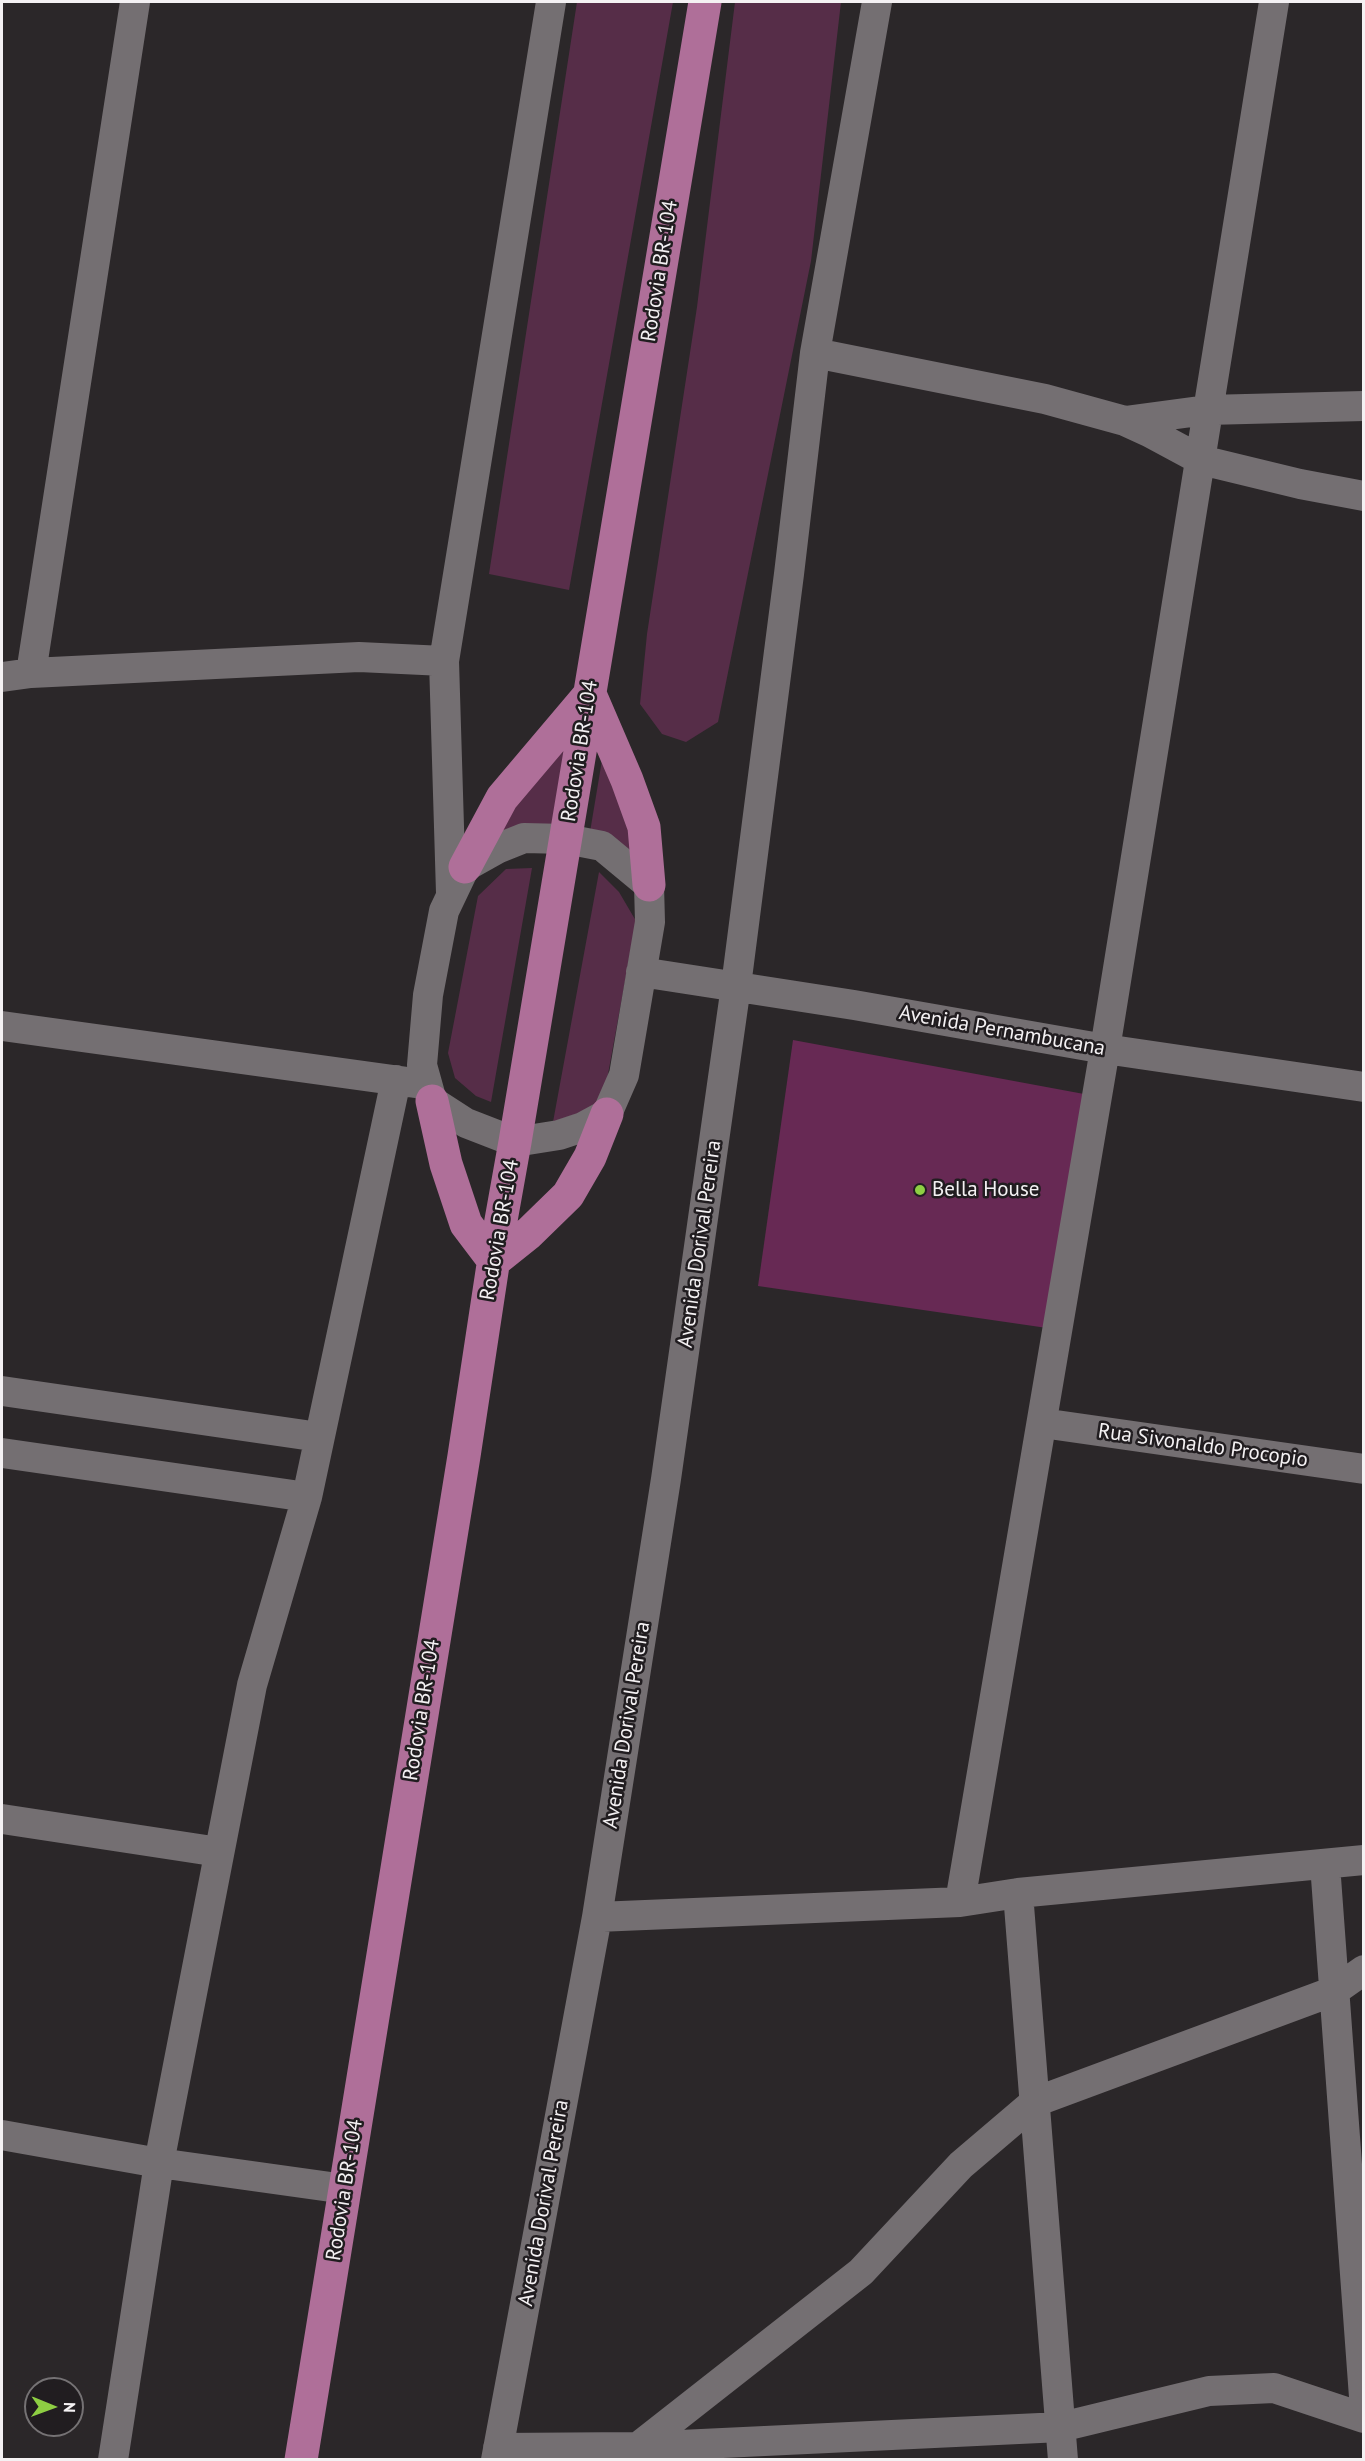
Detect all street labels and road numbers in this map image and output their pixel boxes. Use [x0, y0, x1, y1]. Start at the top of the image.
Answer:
street label: Rodovia BR-104 [636, 199, 684, 343]
street label: Rodovia BR-104 [556, 679, 604, 823]
street label: Avenida Pernambucana [897, 1000, 1107, 1062]
street label: Avenida Dorival Pereira [673, 1139, 727, 1349]
street label: Rodovia BR-104 [475, 1158, 525, 1302]
street label: Rua Sivonaldo Procopio [1096, 1419, 1310, 1473]
street label: Avenida Dorival Pereira [598, 1620, 656, 1830]
street label: Rodovia BR-104 [398, 1638, 446, 1782]
street label: Avenida Dorival Pereira [513, 2098, 575, 2308]
street label: Rodovia BR-104 [321, 2118, 369, 2262]

